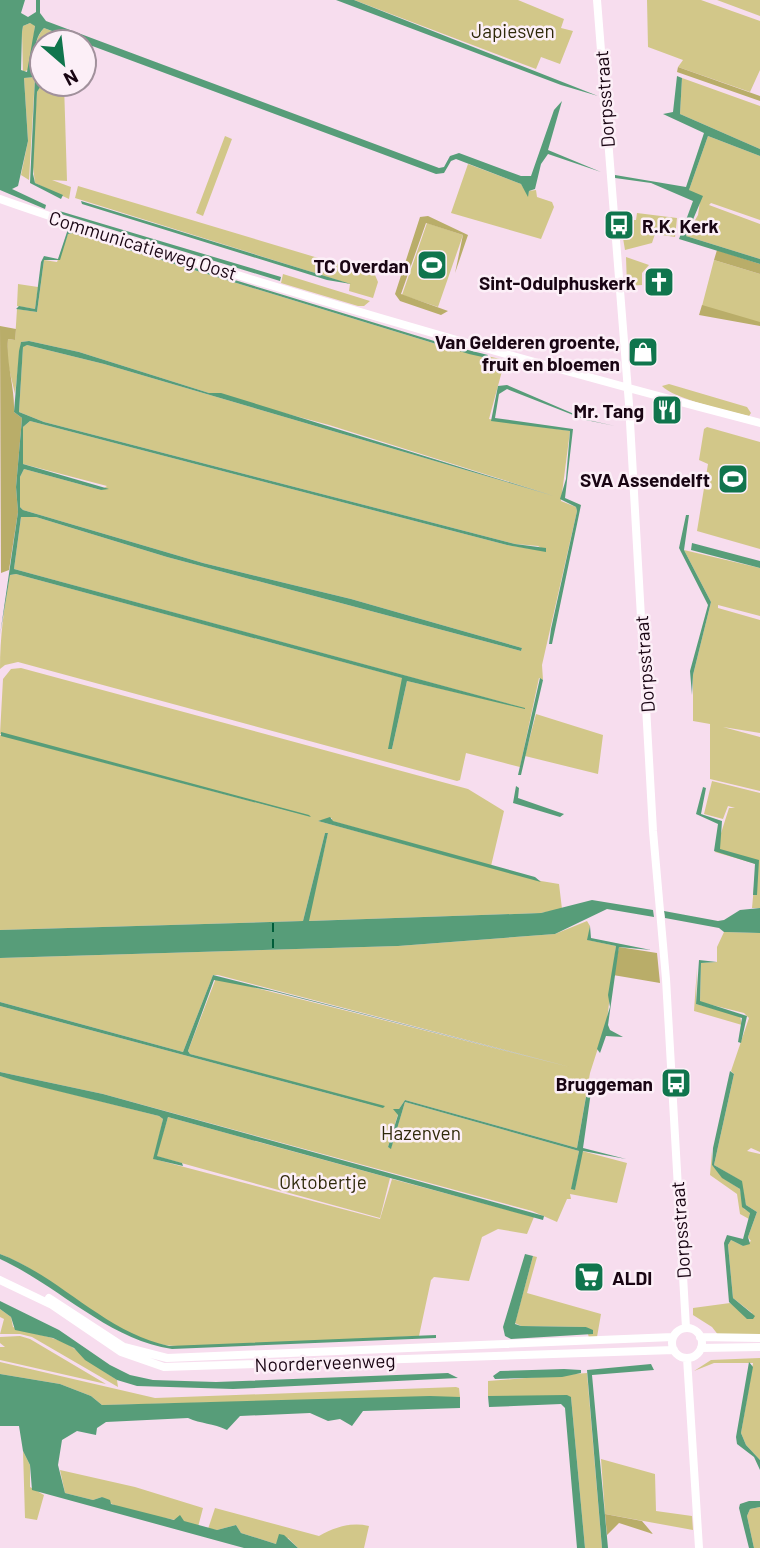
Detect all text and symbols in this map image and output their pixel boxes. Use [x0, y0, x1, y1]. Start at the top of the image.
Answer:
park label: Japiesven [471, 19, 555, 42]
north arrow [28, 28, 98, 98]
street label: Dorpsstraat [589, 50, 619, 148]
text: N [60, 65, 82, 92]
street label: Communicatieweg Oost [46, 205, 240, 285]
bus stop icon: R.K. Kerk [602, 208, 636, 242]
place label: R.K. Kerk [642, 214, 719, 237]
sports icon: TC Overdan [415, 248, 449, 282]
place label: TC Overdan [313, 254, 409, 277]
church icon: Sint-Odulphuskerk [642, 265, 676, 299]
place label: Sint-Odulphuskerk [479, 271, 636, 294]
place label: Van Gelderen groente, fruit en bloemen [435, 330, 620, 375]
shop icon: Van Gelderen groente, fruit en bloemen [626, 335, 660, 369]
restaurant icon: Mr. Tang [650, 393, 684, 427]
place label: Mr. Tang [574, 399, 644, 422]
sports icon: SVA Assendelft [716, 462, 750, 496]
place label: SVA Assendelft [580, 468, 710, 491]
street label: Dorpsstraat [629, 615, 659, 713]
bus stop icon: Bruggeman [659, 1066, 693, 1100]
place label: Bruggeman [556, 1072, 653, 1095]
park label: Hazenven [381, 1121, 461, 1144]
park label: Oktobertje [279, 1170, 367, 1193]
street label: Dorpsstraat [665, 1181, 695, 1279]
supermarket icon: ALDI [572, 1260, 606, 1294]
place label: ALDI [612, 1266, 652, 1289]
street label: Noorderveenweg [254, 1348, 396, 1376]

